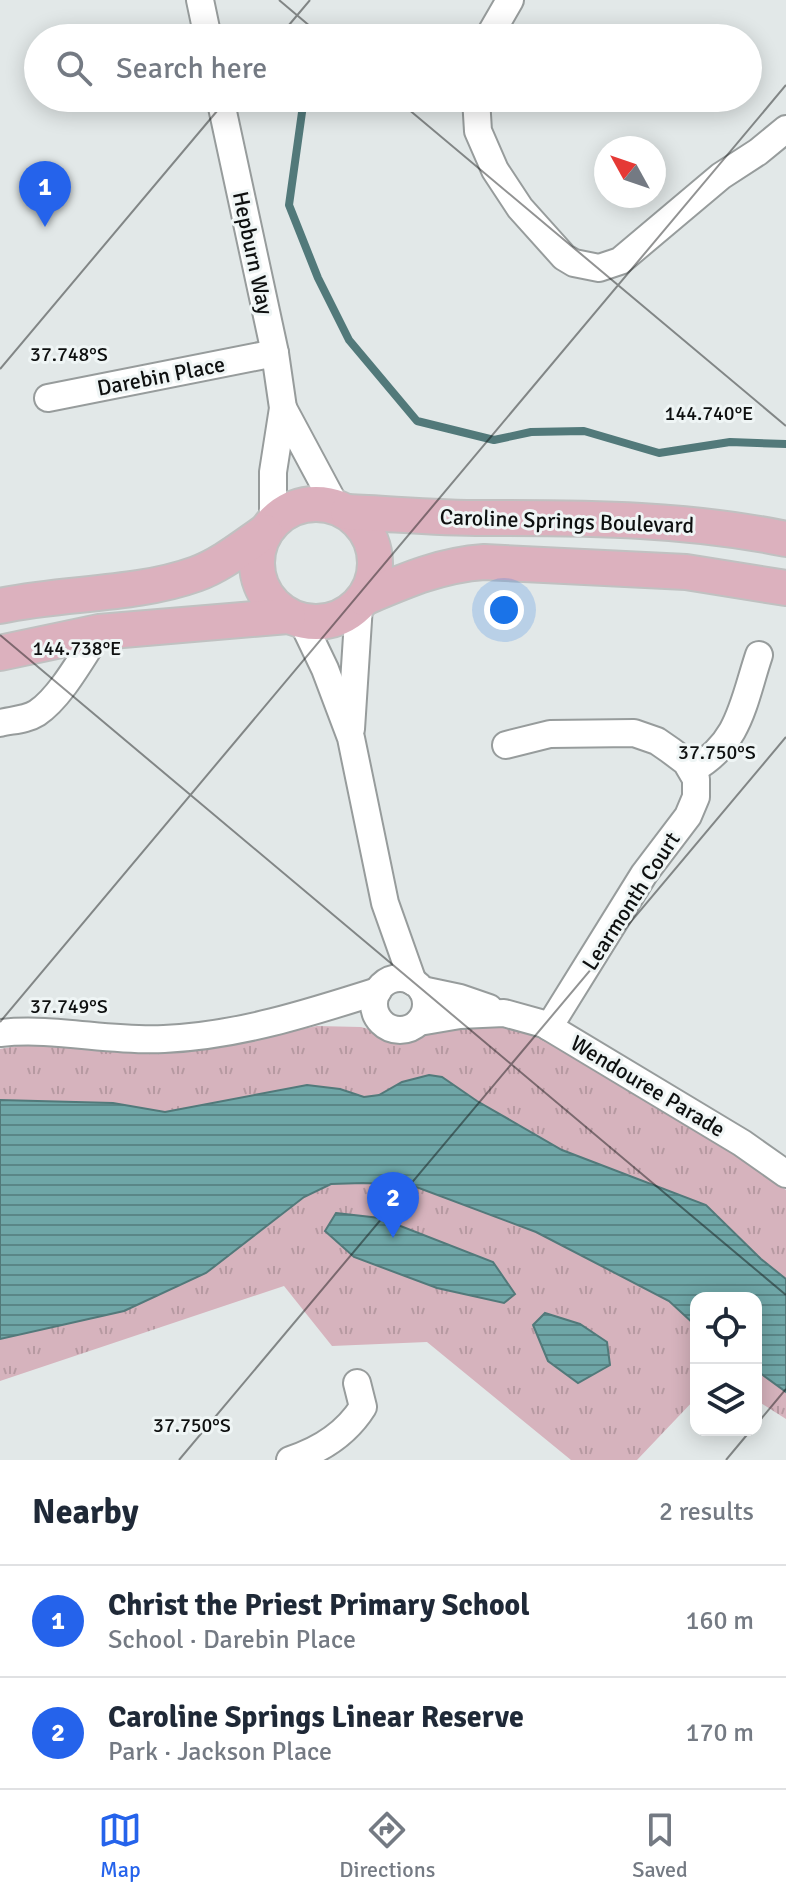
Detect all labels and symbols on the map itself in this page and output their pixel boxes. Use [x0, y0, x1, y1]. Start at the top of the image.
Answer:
north arrow [594, 136, 666, 208]
pin: 1 [19, 161, 71, 227]
street label: Hepburn Way [227, 189, 279, 318]
text: 37.748°S [30, 342, 108, 367]
street label: Darebin Place [95, 350, 227, 402]
text: 144.740°E [665, 401, 753, 426]
street label: Caroline Springs Boulevard [439, 503, 695, 539]
your location [484, 590, 524, 630]
text: 144.738°E [33, 636, 121, 661]
text: 37.750°S [678, 740, 756, 765]
street label: Learmonth Court [576, 827, 686, 975]
text: 37.749°S [30, 994, 108, 1019]
street label: Wendouree Parade [566, 1029, 730, 1143]
pin: 2 [367, 1172, 419, 1238]
text: 37.750°S [153, 1413, 231, 1438]

